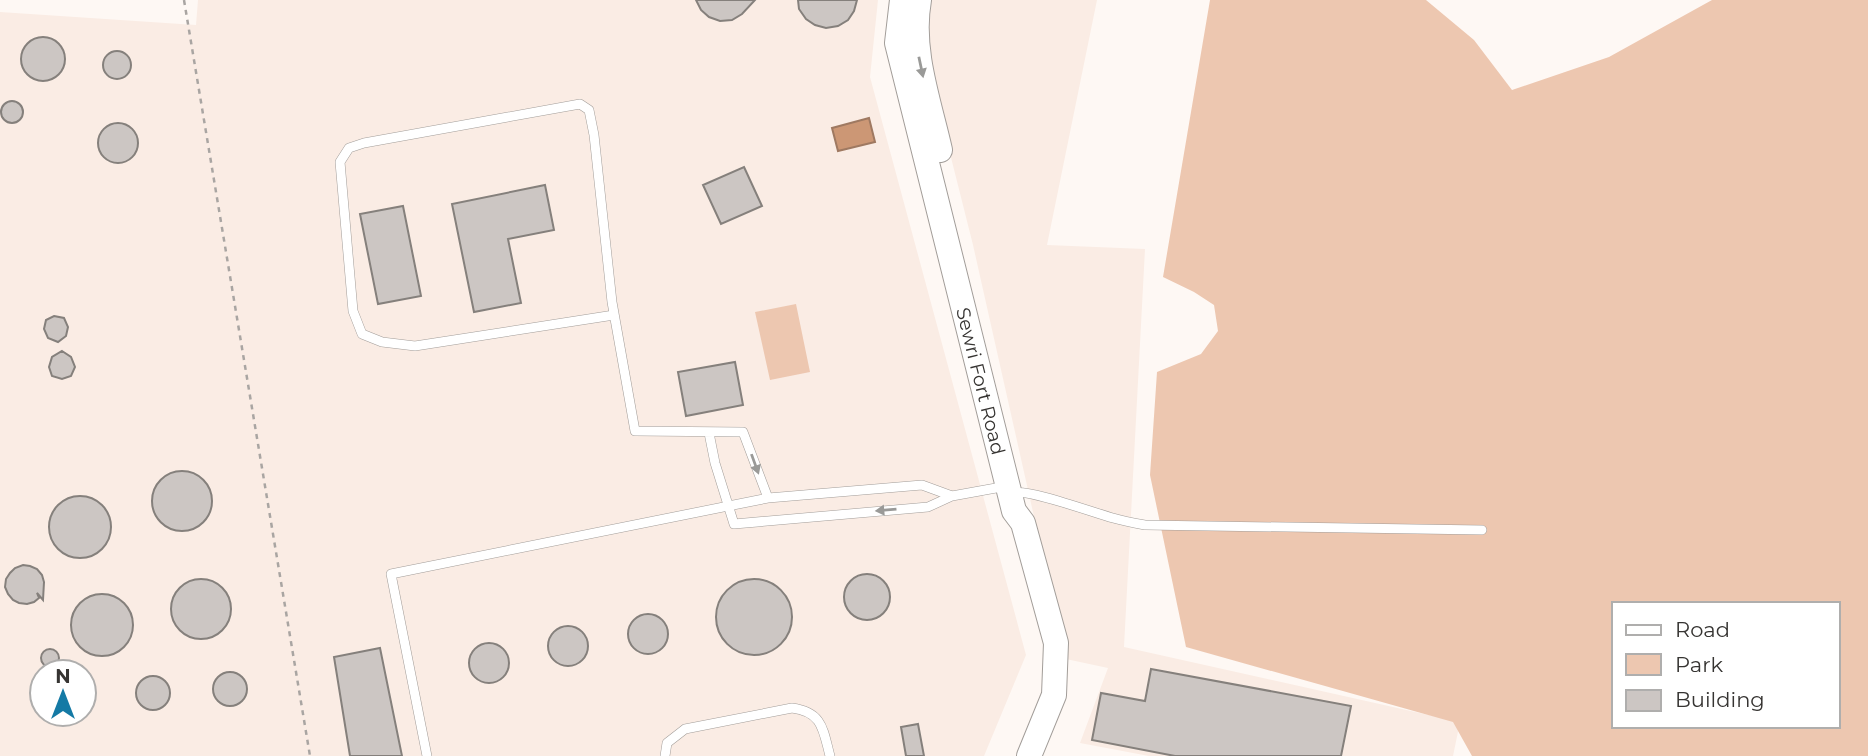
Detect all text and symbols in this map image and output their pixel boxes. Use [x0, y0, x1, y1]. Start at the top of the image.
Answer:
one-way arrow [916, 56, 927, 78]
street label: Sewri Fort Road [951, 305, 1010, 457]
one-way arrow [750, 453, 761, 474]
one-way arrow [875, 505, 897, 516]
legend [1612, 602, 1840, 728]
text: Road [1675, 617, 1730, 642]
text: Park [1675, 652, 1723, 677]
north arrow [28, 658, 98, 728]
text: N [55, 665, 71, 688]
text: Building [1675, 687, 1765, 712]

